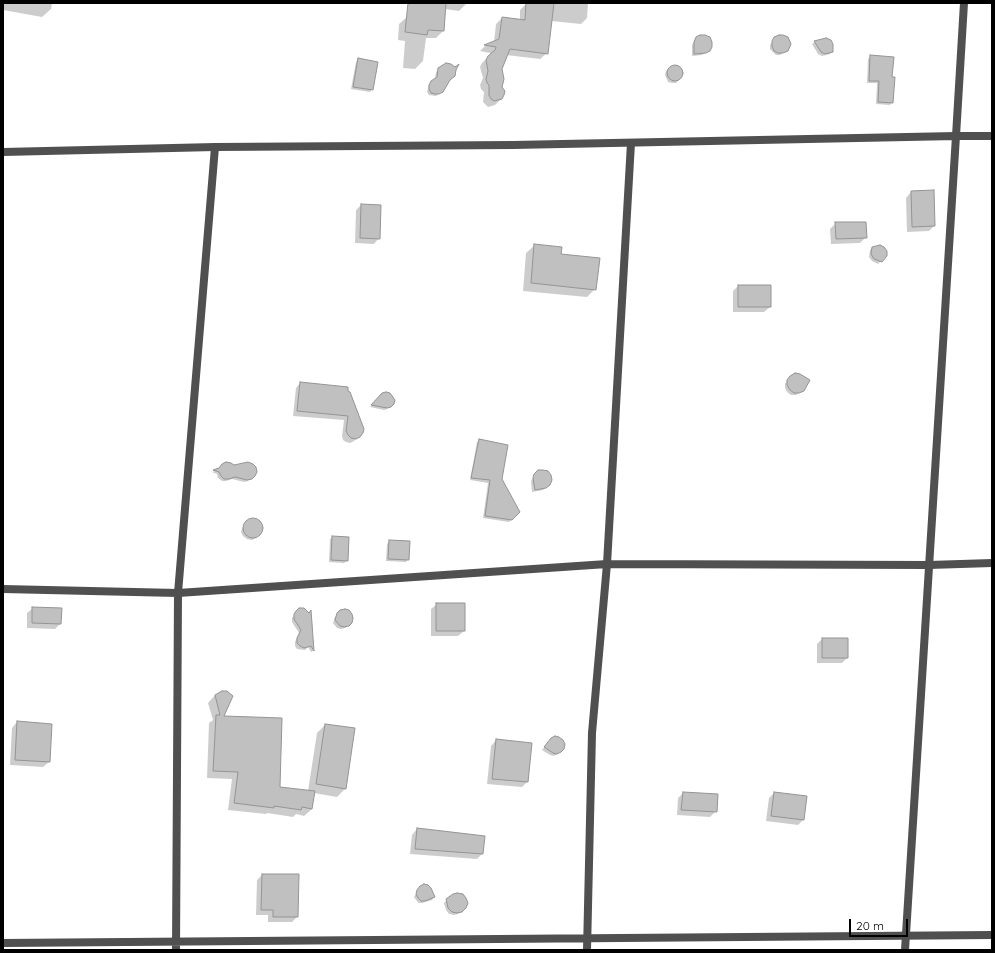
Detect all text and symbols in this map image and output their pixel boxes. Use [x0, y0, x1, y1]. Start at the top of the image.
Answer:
scale bar [851, 911, 910, 937]
text: 20 m [856, 918, 884, 933]

